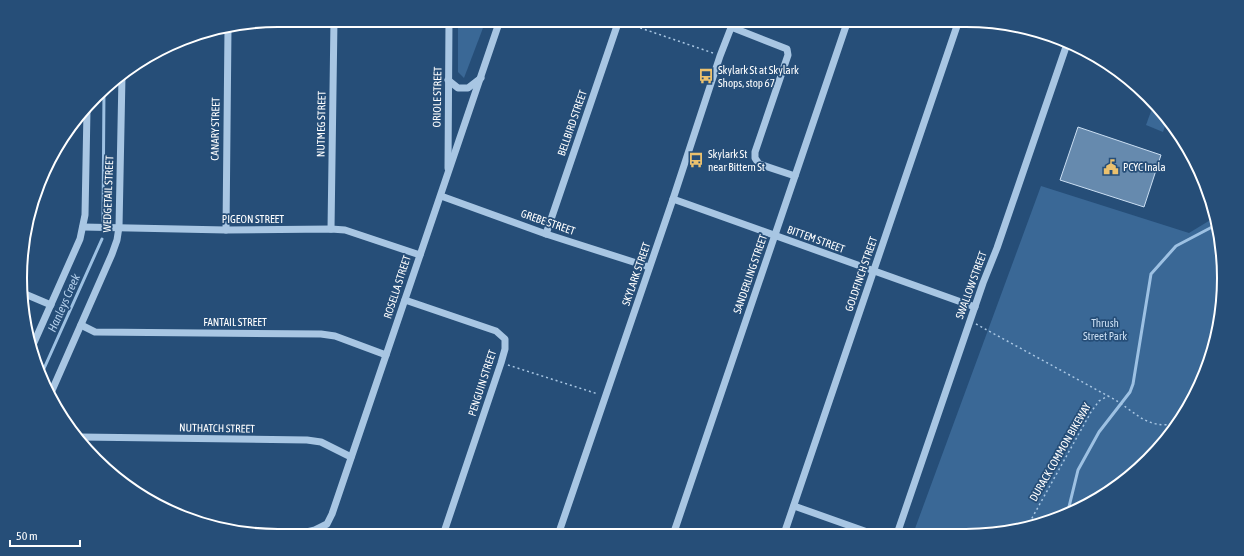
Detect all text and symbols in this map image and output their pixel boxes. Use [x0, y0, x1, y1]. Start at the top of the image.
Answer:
place label: Skylark St at Skylark Shops, stop 67 [718, 64, 799, 89]
street label: ORIOLE STREET [430, 66, 444, 127]
bus stop icon: Skylark St at Skylark Shops, stop 67 [697, 67, 715, 85]
street label: BELLBIRD STREET [555, 88, 589, 157]
street label: NUTMEG STREET [314, 91, 328, 157]
street label: CANARY STREET [208, 97, 222, 161]
place label: Skylark St near Bittern St [708, 148, 765, 173]
bus stop icon: Skylark St near Bittern St [687, 151, 705, 169]
street label: WEDGETAIL STREET [101, 155, 115, 233]
public building icon: PCYC Inala [1102, 158, 1120, 176]
place label: PCYC Inala [1123, 161, 1166, 173]
street label: GREBE STREET [519, 207, 577, 237]
street label: PIGEON STREET [222, 213, 284, 225]
street label: BITTEM STREET [786, 223, 847, 255]
street label: SANDERLING STREET [731, 233, 769, 315]
street label: GOLDFINCH STREET [843, 235, 879, 313]
street label: SKYLARK STREET [620, 241, 652, 307]
street label: SWALLOW STREET [953, 249, 989, 320]
street label: ROSELLA STREET [381, 254, 413, 320]
water label: Hanleys Creek [45, 271, 83, 334]
street label: FANTAIL STREET [203, 316, 267, 328]
park label: Thrush Street Park [1083, 317, 1127, 342]
street label: PENGUIN STREET [466, 348, 498, 418]
street label: DURACK COMMON BIKEWAY [1027, 401, 1093, 503]
street label: NUTHATCH STREET [179, 421, 255, 435]
scale bar [10, 522, 80, 548]
text: 50 m [16, 529, 38, 543]

